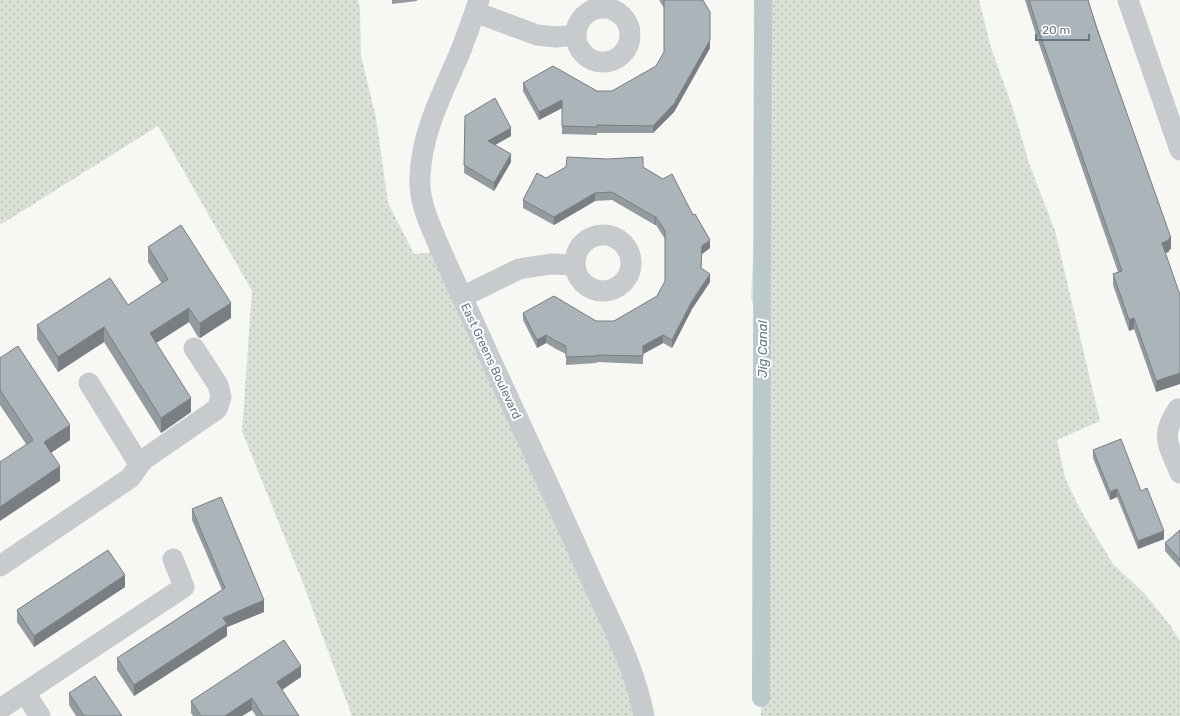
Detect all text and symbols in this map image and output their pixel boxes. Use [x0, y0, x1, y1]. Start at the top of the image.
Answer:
scale bar [1036, 16, 1089, 42]
text: 20 m [1042, 23, 1070, 37]
street label: East Greens Boulevard [458, 301, 524, 421]
water label: Jig Canal [755, 320, 771, 378]

